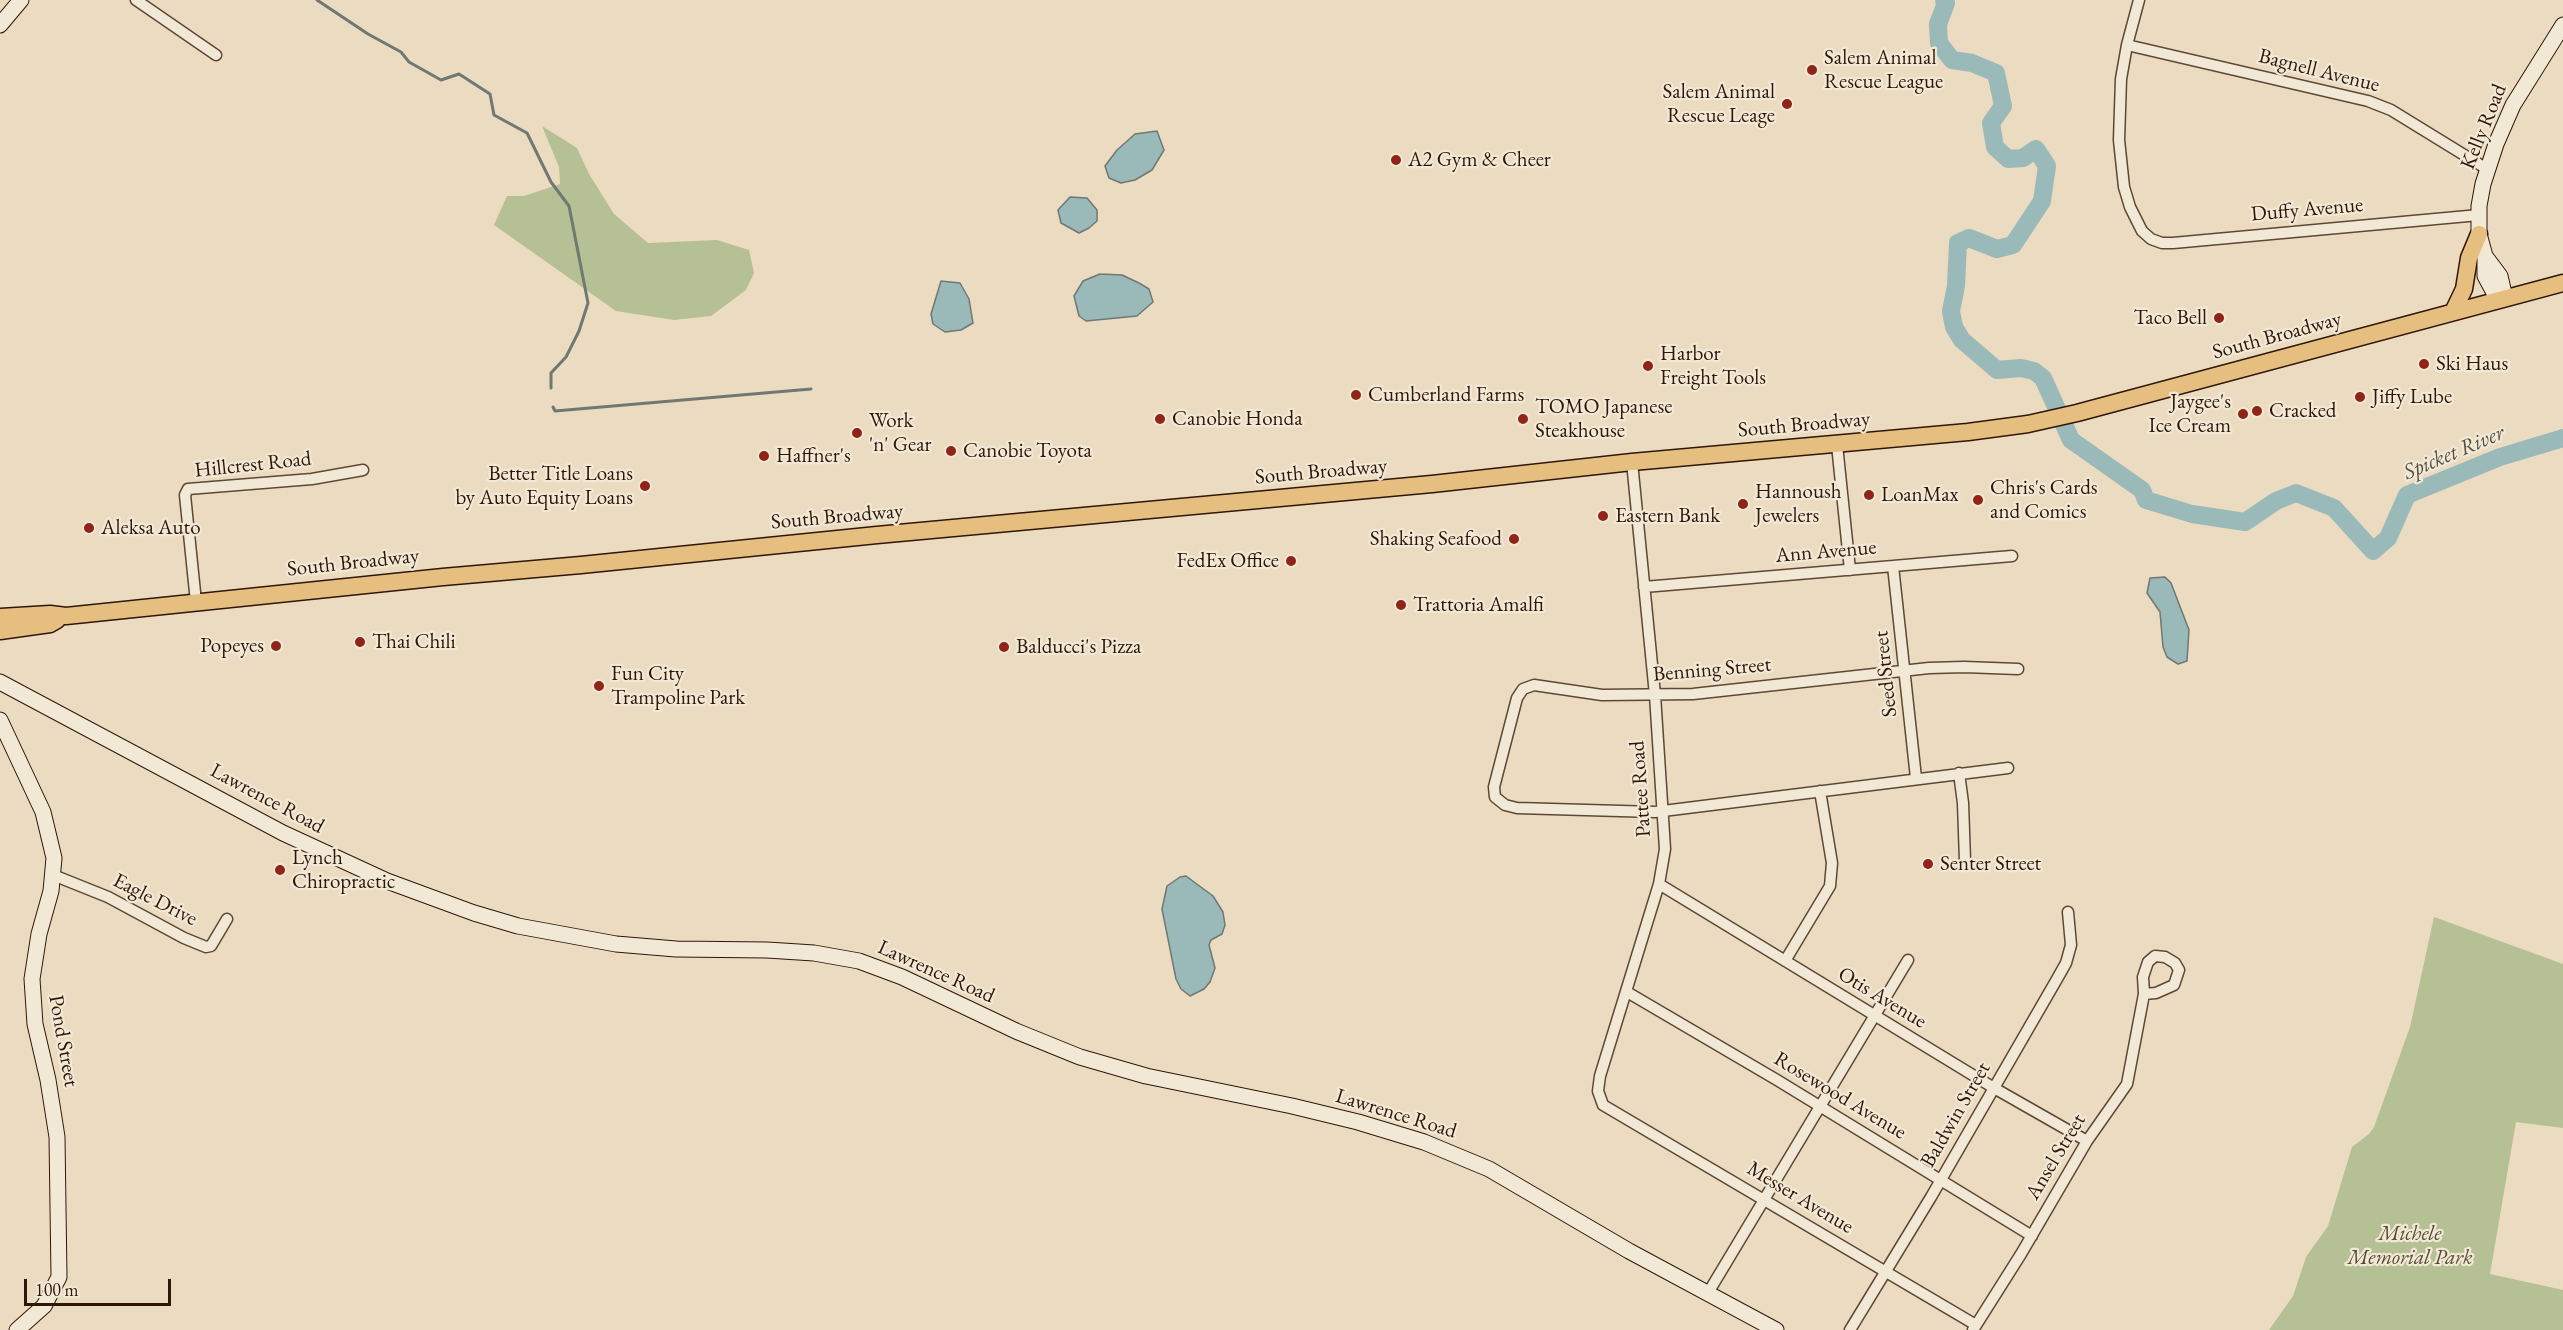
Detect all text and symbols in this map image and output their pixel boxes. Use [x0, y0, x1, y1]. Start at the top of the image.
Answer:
street label: Bagnell Avenue [2256, 44, 2382, 98]
place label: Salem Animal Rescue League [1824, 45, 1943, 95]
marker: Salem Animal Rescue League [1805, 63, 1819, 77]
place label: Salem Animal Rescue Leage [1663, 79, 1775, 129]
street label: Kelly Road [2455, 81, 2513, 173]
marker: Salem Animal Rescue Leage [1780, 97, 1794, 111]
place label: A2 Gym & Cheer [1408, 147, 1551, 173]
marker: A2 Gym & Cheer [1389, 153, 1403, 167]
street label: Duffy Avenue [2250, 193, 2364, 227]
place label: Taco Bell [2133, 305, 2207, 331]
street label: South Broadway [2210, 307, 2344, 365]
marker: Taco Bell [2212, 311, 2226, 325]
place label: Harbor Freight Tools [1660, 341, 1766, 391]
place label: Ski Haus [2436, 351, 2508, 377]
marker: Ski Haus [2417, 357, 2431, 371]
marker: Harbor Freight Tools [1641, 359, 1655, 373]
place label: Cumberland Farms [1368, 382, 1524, 408]
place label: Jiffy Lube [2372, 384, 2452, 410]
marker: Cumberland Farms [1349, 388, 1363, 402]
place label: Jaygee's Ice Cream [2149, 389, 2231, 439]
marker: Jiffy Lube [2353, 390, 2367, 404]
place label: TOMO Japanese Steakhouse [1535, 394, 1672, 444]
place label: Cracked [2269, 398, 2336, 424]
marker: Cracked [2250, 404, 2264, 418]
place label: Canobie Honda [1172, 406, 1303, 432]
street label: South Broadway [1737, 407, 1871, 443]
marker: Jaygee's Ice Cream [2236, 407, 2250, 421]
place label: Work 'n' Gear [869, 408, 932, 458]
marker: Canobie Honda [1153, 412, 1167, 426]
marker: TOMO Japanese Steakhouse [1516, 412, 1530, 426]
water label: Spicket River [2400, 420, 2508, 486]
marker: Work 'n' Gear [850, 426, 864, 440]
place label: Canobie Toyota [963, 438, 1092, 464]
place label: Haffner's [776, 443, 851, 469]
marker: Canobie Toyota [944, 444, 958, 458]
street label: Hillcrest Road [193, 446, 313, 484]
marker: Haffner's [757, 449, 771, 463]
street label: South Broadway [1254, 454, 1388, 490]
place label: Better Title Loans by Auto Equity Loans [456, 461, 633, 511]
place label: Chris's Cards and Comics [1990, 475, 2098, 525]
marker: Better Title Loans by Auto Equity Loans [638, 479, 652, 493]
place label: Hannoush Jewelers [1755, 479, 1842, 529]
place label: LoanMax [1881, 482, 1959, 508]
marker: LoanMax [1862, 488, 1876, 502]
marker: Chris's Cards and Comics [1971, 493, 1985, 507]
marker: Hannoush Jewelers [1736, 497, 1750, 511]
street label: South Broadway [770, 499, 904, 535]
place label: Eastern Bank [1615, 503, 1720, 529]
marker: Eastern Bank [1596, 509, 1610, 523]
place label: Aleksa Auto [101, 515, 201, 541]
marker: Aleksa Auto [82, 521, 96, 535]
place label: Shaking Seafood [1370, 526, 1502, 552]
marker: Shaking Seafood [1507, 532, 1521, 546]
street label: Ann Avenue [1775, 535, 1877, 569]
street label: South Broadway [286, 544, 420, 582]
place label: FedEx Office [1177, 548, 1279, 574]
marker: FedEx Office [1284, 554, 1298, 568]
place label: Trattoria Amalfi [1413, 592, 1544, 618]
marker: Trattoria Amalfi [1394, 598, 1408, 612]
place label: Thai Chili [372, 629, 456, 655]
street label: Seed Street [1869, 630, 1903, 718]
place label: Popeyes [200, 633, 264, 659]
place label: Balducci's Pizza [1016, 634, 1141, 660]
marker: Thai Chili [353, 635, 367, 649]
marker: Popeyes [269, 639, 283, 653]
marker: Balducci's Pizza [997, 640, 1011, 654]
street label: Benning Street [1652, 652, 1772, 688]
place label: Fun City Trampoline Park [611, 661, 745, 711]
marker: Fun City Trampoline Park [592, 679, 606, 693]
street label: Pattee Road [1625, 740, 1657, 838]
street label: Lawrence Road [206, 758, 328, 840]
place label: Lynch Chiropractic [292, 845, 395, 895]
place label: Senter Street [1940, 851, 2041, 877]
marker: Senter Street [1921, 857, 1935, 871]
marker: Lynch Chiropractic [273, 863, 287, 877]
street label: Eagle Drive [109, 868, 201, 932]
street label: Lawrence Road [874, 935, 998, 1009]
street label: Otis Avenue [1833, 962, 1931, 1034]
street label: Pond Street [43, 993, 83, 1089]
street label: Rosewood Avenue [1769, 1047, 1911, 1145]
street label: Baldwin Street [1916, 1058, 1996, 1172]
street label: Lawrence Road [1332, 1084, 1460, 1144]
street label: Ansel Street [2020, 1109, 2092, 1205]
street label: Messer Avenue [1742, 1156, 1858, 1240]
park label: Michele Memorial Park [2347, 1221, 2473, 1271]
scale bar [27, 1267, 174, 1305]
text: 100 m [35, 1278, 79, 1301]

